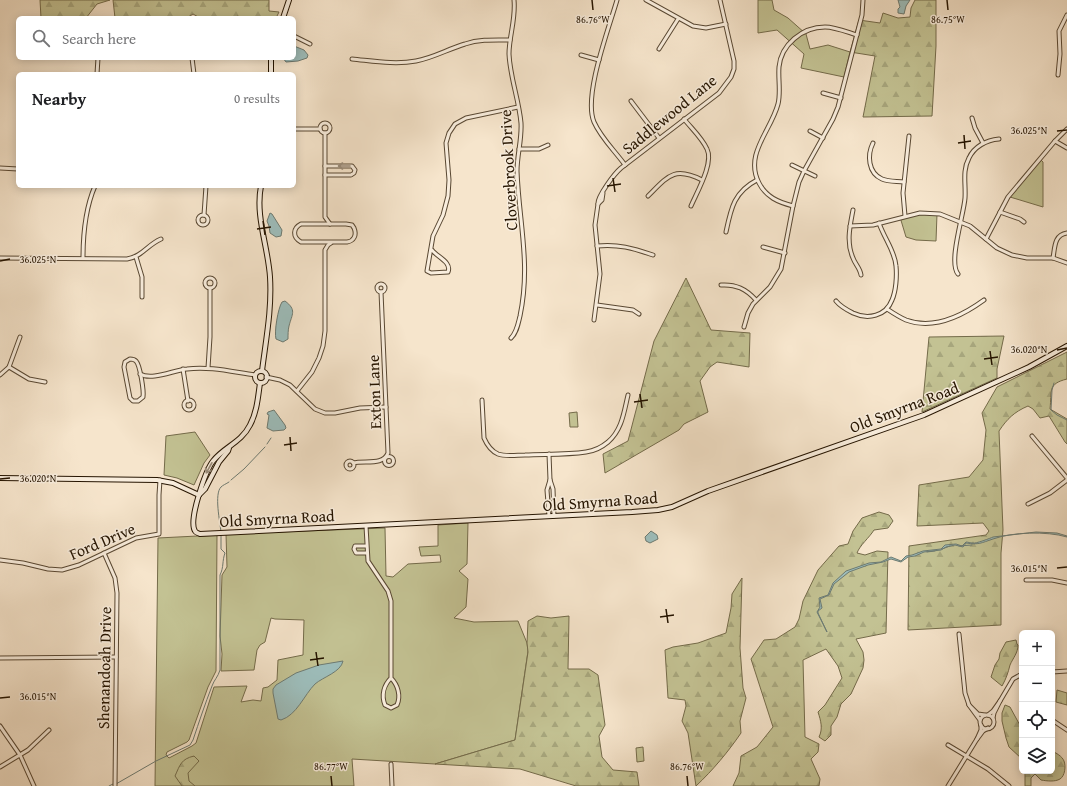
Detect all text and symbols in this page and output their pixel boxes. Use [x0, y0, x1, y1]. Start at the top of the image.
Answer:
text: 86.76°W [576, 12, 610, 27]
text: 86.75°W [931, 12, 965, 27]
search box [16, 16, 296, 60]
icon: search [30, 27, 52, 49]
text: Search here [62, 28, 136, 49]
street label: Saddlewood Lane [616, 68, 722, 160]
text: Nearby [32, 86, 86, 111]
text: 0 results [234, 89, 280, 108]
street label: Cloverbrook Drive [493, 109, 523, 231]
text: 36.025°N [1011, 123, 1048, 138]
one-way arrow [338, 162, 351, 170]
text: 36.025°N [20, 252, 57, 267]
text: 36.020°N [1011, 342, 1048, 357]
street label: Exton Lane [361, 354, 387, 430]
street label: Old Smyrna Road [846, 375, 963, 439]
one-way arrow [205, 462, 212, 474]
text: 36.020°N [20, 471, 57, 486]
street label: Old Smyrna Road [542, 485, 659, 517]
street label: Old Smyrna Road [219, 503, 336, 533]
street label: Ford Drive [65, 516, 139, 566]
text: 36.015°N [1011, 561, 1048, 576]
street label: Shenandoah Drive [91, 607, 117, 729]
map controls [1019, 630, 1055, 774]
button: + [1019, 630, 1055, 666]
button: − [1019, 666, 1055, 702]
text: 36.015°N [20, 689, 57, 704]
button: locate [1019, 702, 1055, 738]
button: layers [1019, 738, 1055, 774]
text: 86.77°W [314, 759, 348, 774]
text: 86.76°W [670, 759, 704, 774]

